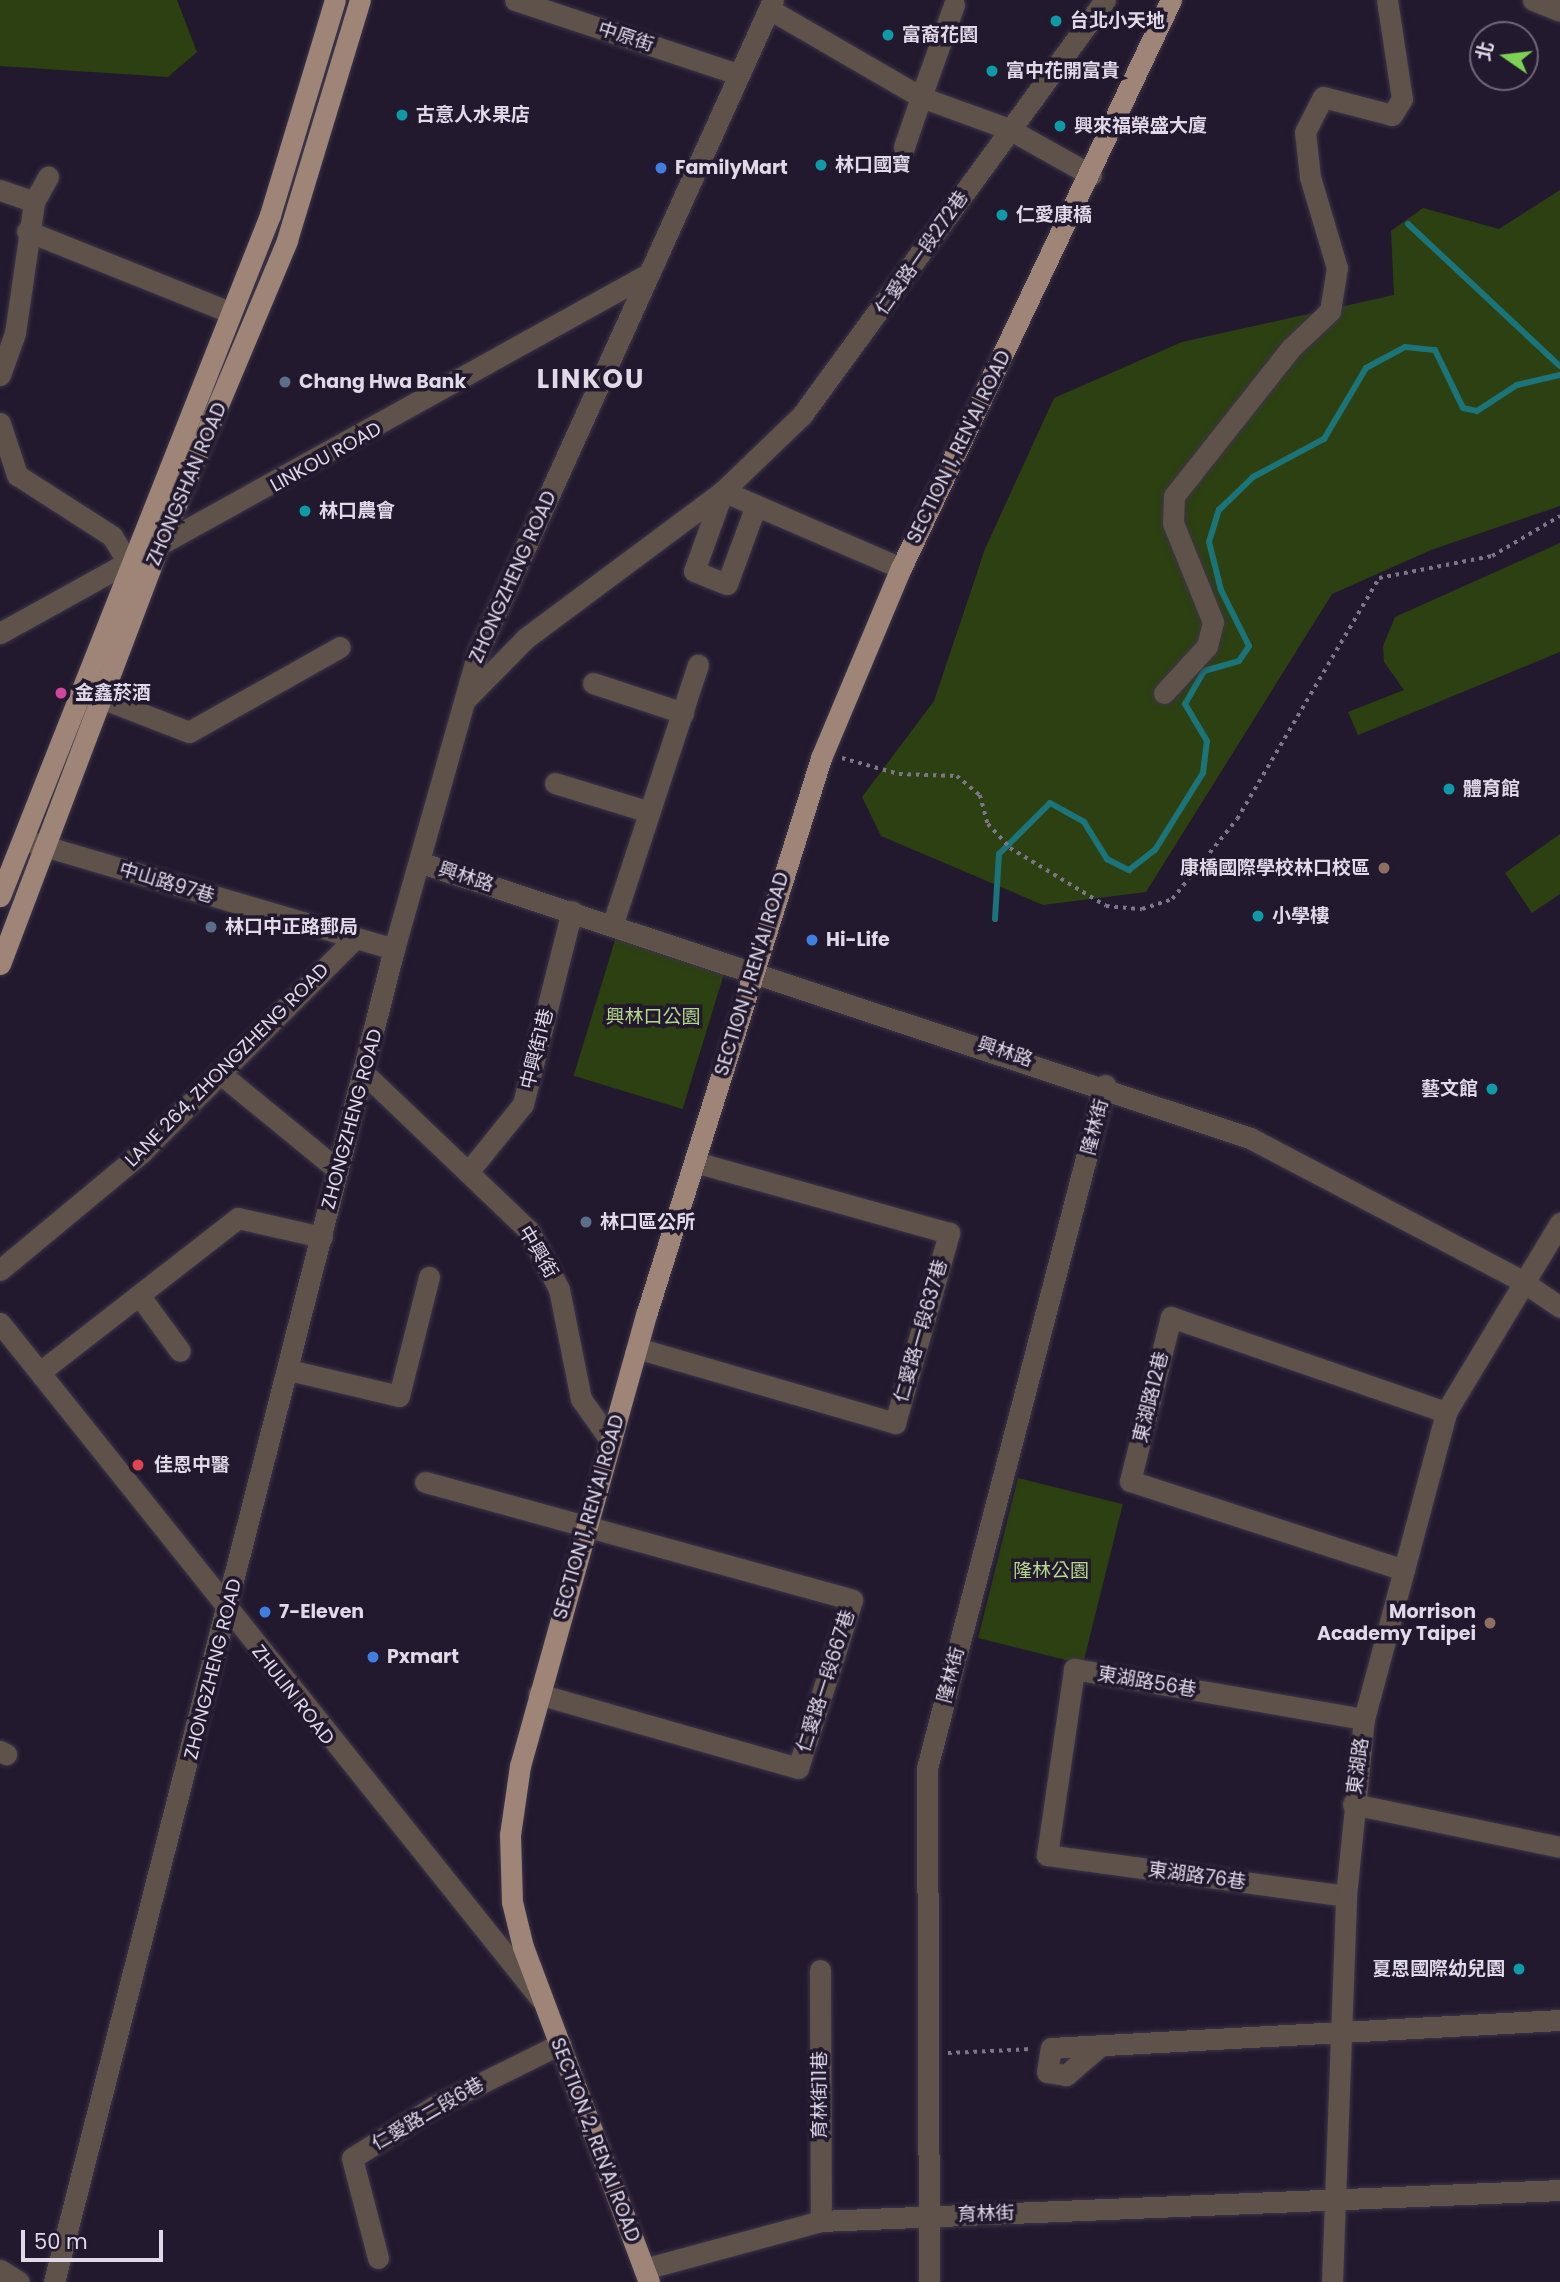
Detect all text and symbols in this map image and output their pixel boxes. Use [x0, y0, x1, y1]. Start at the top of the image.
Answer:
place label: 台北小天地 [1070, 10, 1165, 32]
marker: 台北小天地 [1048, 13, 1064, 29]
street label: 中原街 [595, 17, 657, 57]
north arrow [1469, 21, 1539, 91]
place label: 富裔花園 [902, 24, 978, 46]
marker: 富裔花園 [880, 27, 896, 43]
text: 北 [1470, 39, 1500, 64]
place label: 富中花開富貴 [1006, 60, 1120, 82]
marker: 富中花開富貴 [984, 63, 1000, 79]
place label: 古意人水果店 [416, 104, 530, 126]
marker: 古意人水果店 [394, 107, 410, 123]
place label: 興來福榮盛大廈 [1074, 115, 1207, 137]
marker: 興來福榮盛大廈 [1052, 118, 1068, 134]
place label: 林口國寶 [835, 154, 911, 176]
place label: FamilyMart [675, 157, 788, 179]
marker: 林口國寶 [813, 157, 829, 173]
marker: FamilyMart [653, 160, 669, 176]
street label: 仁愛路一段272巷 [871, 187, 973, 319]
place label: 仁愛康橋 [1016, 204, 1092, 226]
marker: 仁愛康橋 [994, 207, 1010, 223]
street label: SECTION 1, REN'AI ROAD [902, 347, 1016, 547]
district label: LINKOU [537, 364, 645, 396]
place label: Chang Hwa Bank [299, 371, 466, 393]
marker: Chang Hwa Bank [277, 374, 293, 390]
street label: ZHONGSHAN ROAD [142, 399, 232, 569]
street label: LINKOU ROAD [267, 417, 385, 497]
street label: ZHONGZHENG ROAD [465, 488, 561, 666]
place label: 林口農會 [319, 500, 395, 522]
marker: 林口農會 [297, 503, 313, 519]
place label: 金鑫菸酒 [75, 682, 151, 704]
marker: 金鑫菸酒 [53, 685, 69, 701]
place label: 體育館 [1463, 778, 1520, 800]
marker: 體育館 [1441, 781, 1457, 797]
street label: 興林路 [435, 857, 497, 897]
place label: 康橋國際學校林口校區 [1180, 857, 1370, 879]
street label: 中山路97巷 [117, 858, 217, 908]
marker: 康橋國際學校林口校區 [1376, 860, 1392, 876]
street label: SECTION 1, REN'AI ROAD [710, 869, 794, 1079]
place label: 小學樓 [1272, 905, 1329, 927]
marker: 小學樓 [1250, 908, 1266, 924]
place label: 林口中正路郵局 [225, 916, 358, 938]
marker: 林口中正路郵局 [203, 919, 219, 935]
place label: Hi-Life [826, 929, 890, 951]
marker: Hi-Life [804, 932, 820, 948]
street label: LANE 264, ZHONGZHENG ROAD [120, 958, 334, 1172]
street label: 中興街1巷 [516, 1006, 558, 1092]
park label: 興林口公園 [606, 1006, 700, 1028]
street label: ZHONGZHENG ROAD [317, 1026, 387, 1212]
street label: 興林路 [974, 1032, 1036, 1072]
place label: 藝文館 [1421, 1078, 1478, 1100]
marker: 藝文館 [1484, 1081, 1500, 1097]
street label: 隆林街 [1077, 1097, 1113, 1157]
place label: 林口區公所 [600, 1211, 695, 1233]
marker: 林口區公所 [578, 1214, 594, 1230]
street label: 中興街 [514, 1222, 562, 1282]
street label: 仁愛路一段637巷 [890, 1257, 952, 1405]
street label: 東湖路12巷 [1129, 1349, 1173, 1445]
street label: SECTION 1, REN'AI ROAD [549, 1412, 629, 1622]
place label: 佳恩中醫 [154, 1454, 230, 1476]
marker: 佳恩中醫 [128, 1455, 148, 1475]
park label: 隆林公園 [1013, 1560, 1089, 1582]
street label: ZHONGZHENG ROAD [179, 1576, 247, 1762]
place label: 7-Eleven [279, 1601, 364, 1623]
place label: Morrison Academy Taipei [1317, 1601, 1476, 1645]
marker: 7-Eleven [257, 1604, 273, 1620]
street label: 仁愛路一段667巷 [792, 1607, 860, 1755]
marker: Morrison Academy Taipei [1482, 1615, 1498, 1631]
street label: ZHULIN ROAD [247, 1641, 339, 1749]
street label: 隆林街 [933, 1645, 969, 1705]
place label: Pxmart [387, 1646, 459, 1668]
marker: Pxmart [365, 1649, 381, 1665]
street label: 東湖路56巷 [1096, 1662, 1198, 1702]
street label: 東湖路 [1343, 1736, 1373, 1796]
street label: 東湖路76巷 [1147, 1858, 1247, 1894]
place label: 夏恩國際幼兒園 [1372, 1958, 1505, 1980]
marker: 夏恩國際幼兒園 [1511, 1961, 1527, 1977]
street label: SECTION 2, REN'AI ROAD [546, 2035, 644, 2245]
street label: 育林街11巷 [809, 2051, 831, 2139]
street label: 仁愛路二段6巷 [368, 2073, 488, 2155]
street label: 育林街 [957, 2202, 1015, 2226]
scale bar [24, 2216, 166, 2260]
text: 50 m [34, 2227, 88, 2256]

